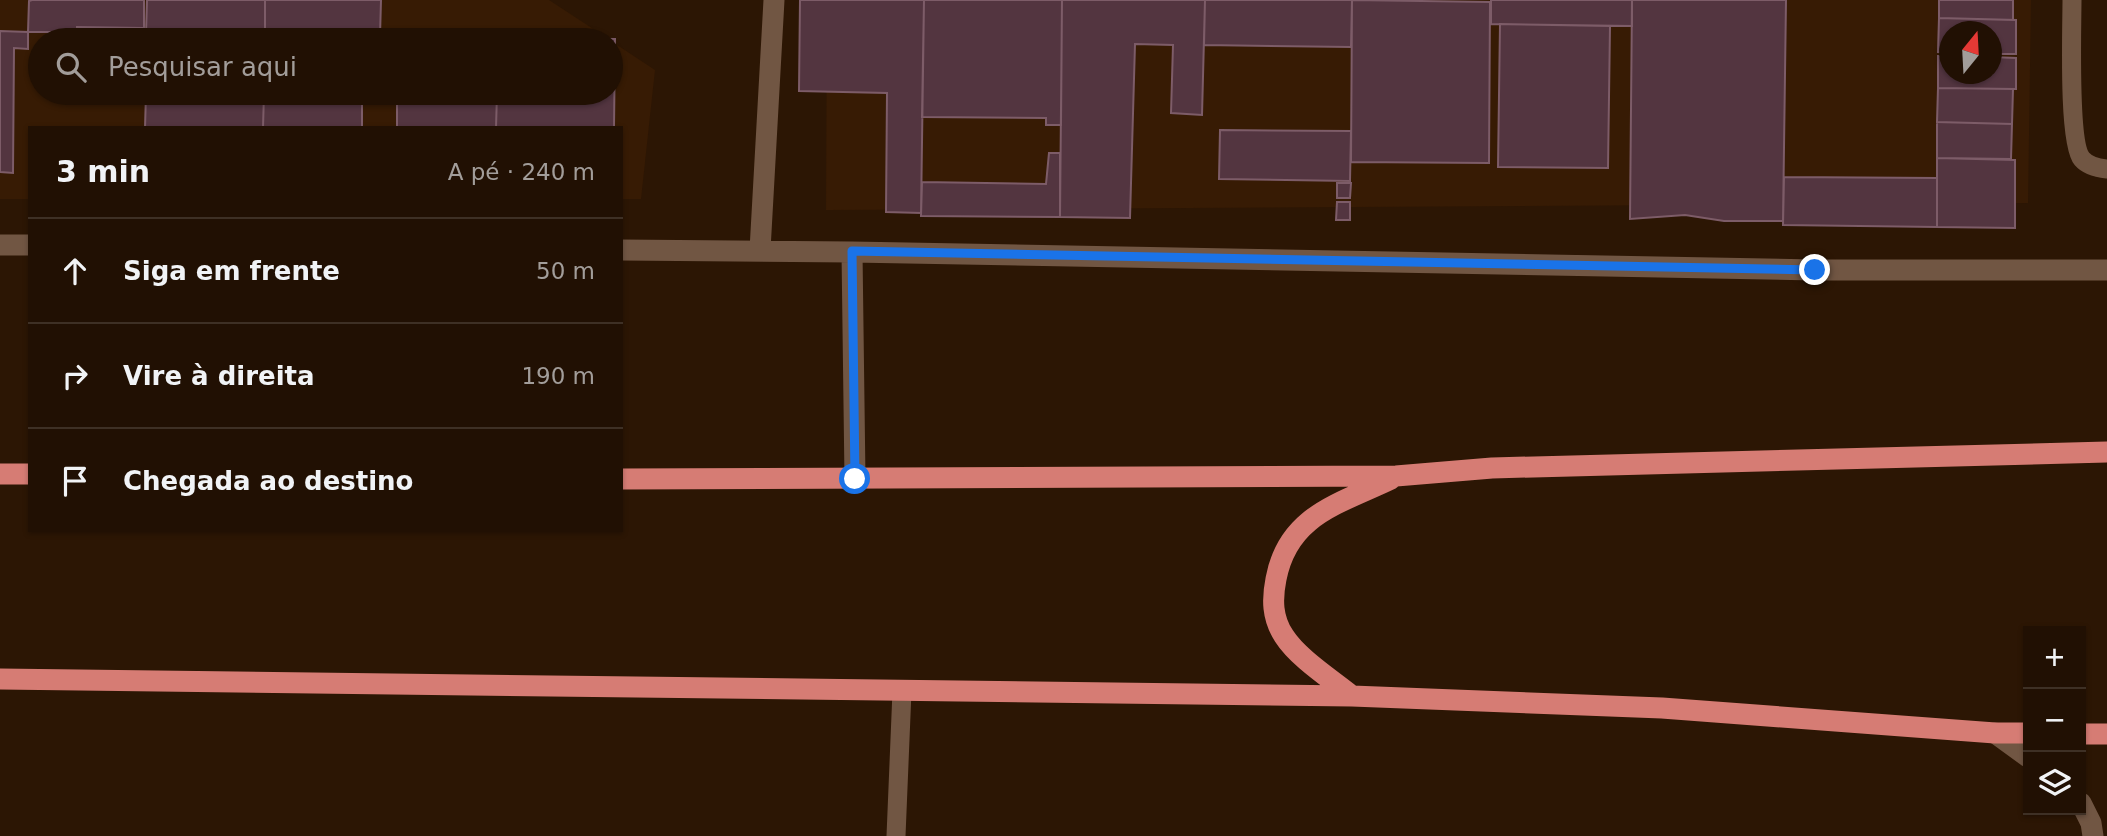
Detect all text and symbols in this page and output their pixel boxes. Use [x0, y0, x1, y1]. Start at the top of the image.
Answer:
north arrow [1939, 21, 2002, 84]
search box [28, 28, 623, 105]
icon: search [52, 48, 90, 86]
text: Pesquisar aqui [108, 52, 297, 82]
text: 3 min [56, 154, 150, 189]
text: A pé · 240 m [448, 159, 595, 185]
icon: ahead [56, 252, 94, 290]
route end [1799, 254, 1830, 285]
text: Siga em frente [123, 256, 340, 286]
text: 50 m [536, 258, 595, 284]
icon: right [56, 357, 94, 395]
text: Vire à direita [123, 361, 315, 391]
text: 190 m [521, 363, 595, 389]
icon: arrive [56, 462, 94, 500]
route start [839, 463, 870, 494]
text: Chegada ao destino [123, 466, 413, 496]
map controls [2023, 626, 2086, 815]
button: + [2023, 626, 2086, 689]
button: − [2023, 689, 2086, 752]
button: layers [2023, 752, 2086, 815]

